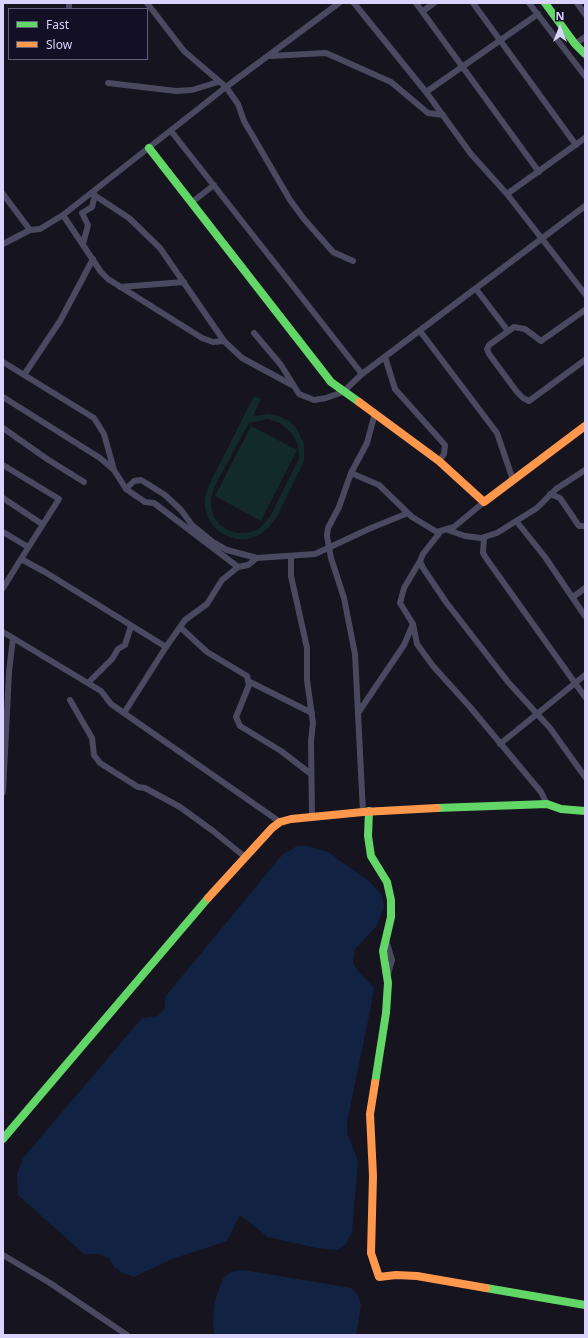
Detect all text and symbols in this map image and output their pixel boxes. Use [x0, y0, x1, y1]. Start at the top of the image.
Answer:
legend [8, 8, 148, 60]
north arrow [540, 8, 580, 48]
text: N [556, 8, 564, 23]
text: Fast [46, 16, 69, 33]
text: Slow [46, 36, 72, 53]

